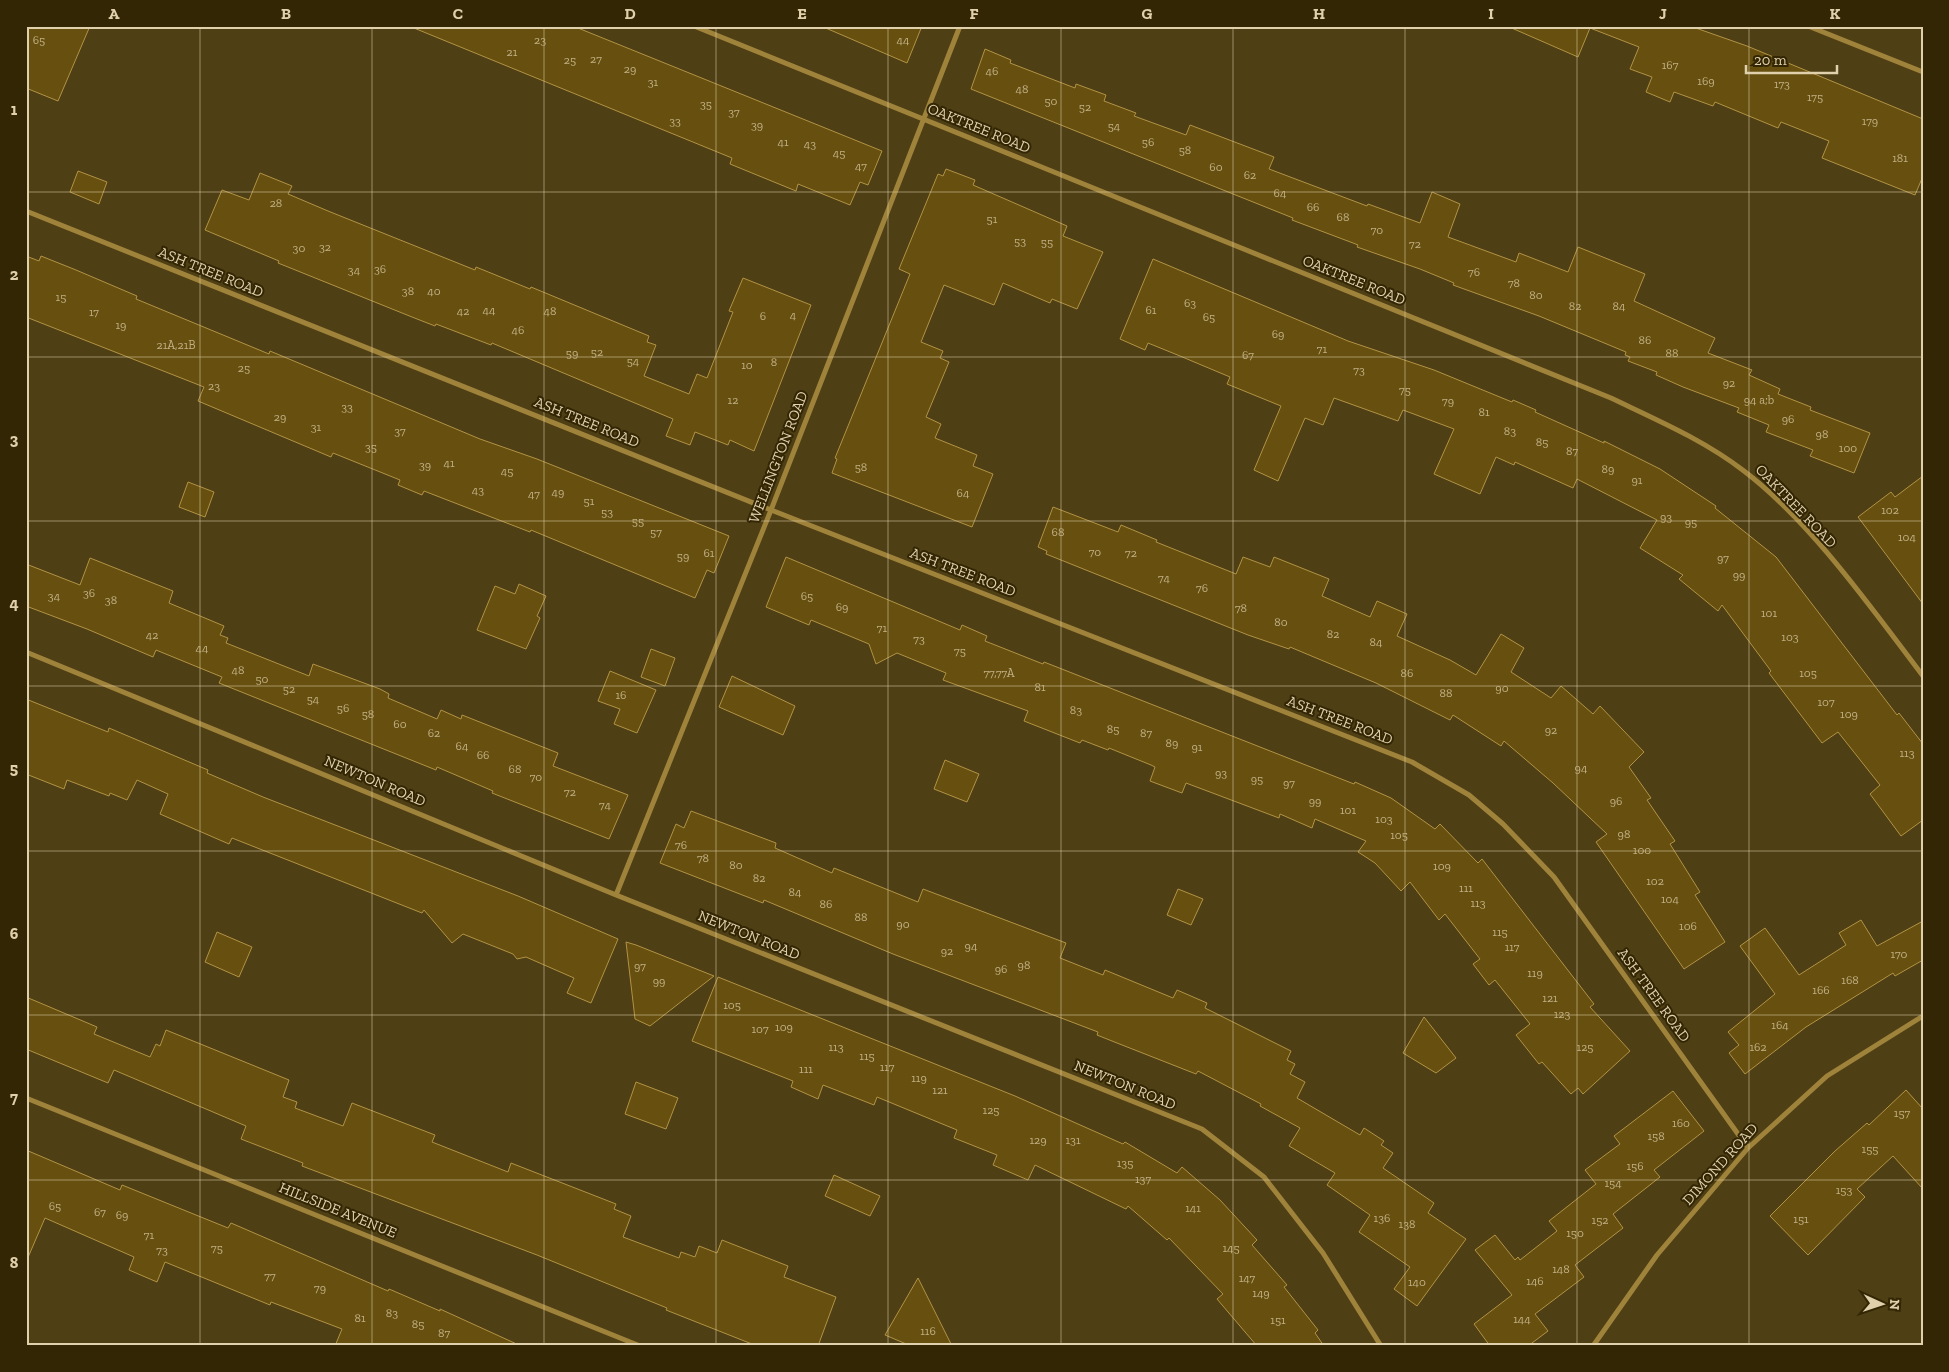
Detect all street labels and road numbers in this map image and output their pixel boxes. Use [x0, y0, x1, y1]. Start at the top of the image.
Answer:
street label: OAKTREE ROAD [925, 99, 1033, 157]
street label: ASH TREE ROAD [156, 243, 266, 301]
street label: OAKTREE ROAD [1300, 251, 1408, 309]
street label: WELLINGTON ROAD [745, 389, 811, 525]
street label: ASH TREE ROAD [532, 393, 642, 451]
street label: OAKTREE ROAD [1752, 460, 1840, 552]
street label: ASH TREE ROAD [908, 544, 1018, 600]
street label: ASH TREE ROAD [1285, 692, 1395, 748]
street label: NEWTON ROAD [322, 752, 428, 810]
street label: NEWTON ROAD [695, 906, 803, 964]
street label: ASH TREE ROAD [1614, 945, 1694, 1045]
street label: NEWTON ROAD [1071, 1056, 1179, 1114]
street label: DIMOND ROAD [1679, 1119, 1761, 1209]
street label: HILLSIDE AVENUE [276, 1178, 400, 1242]

